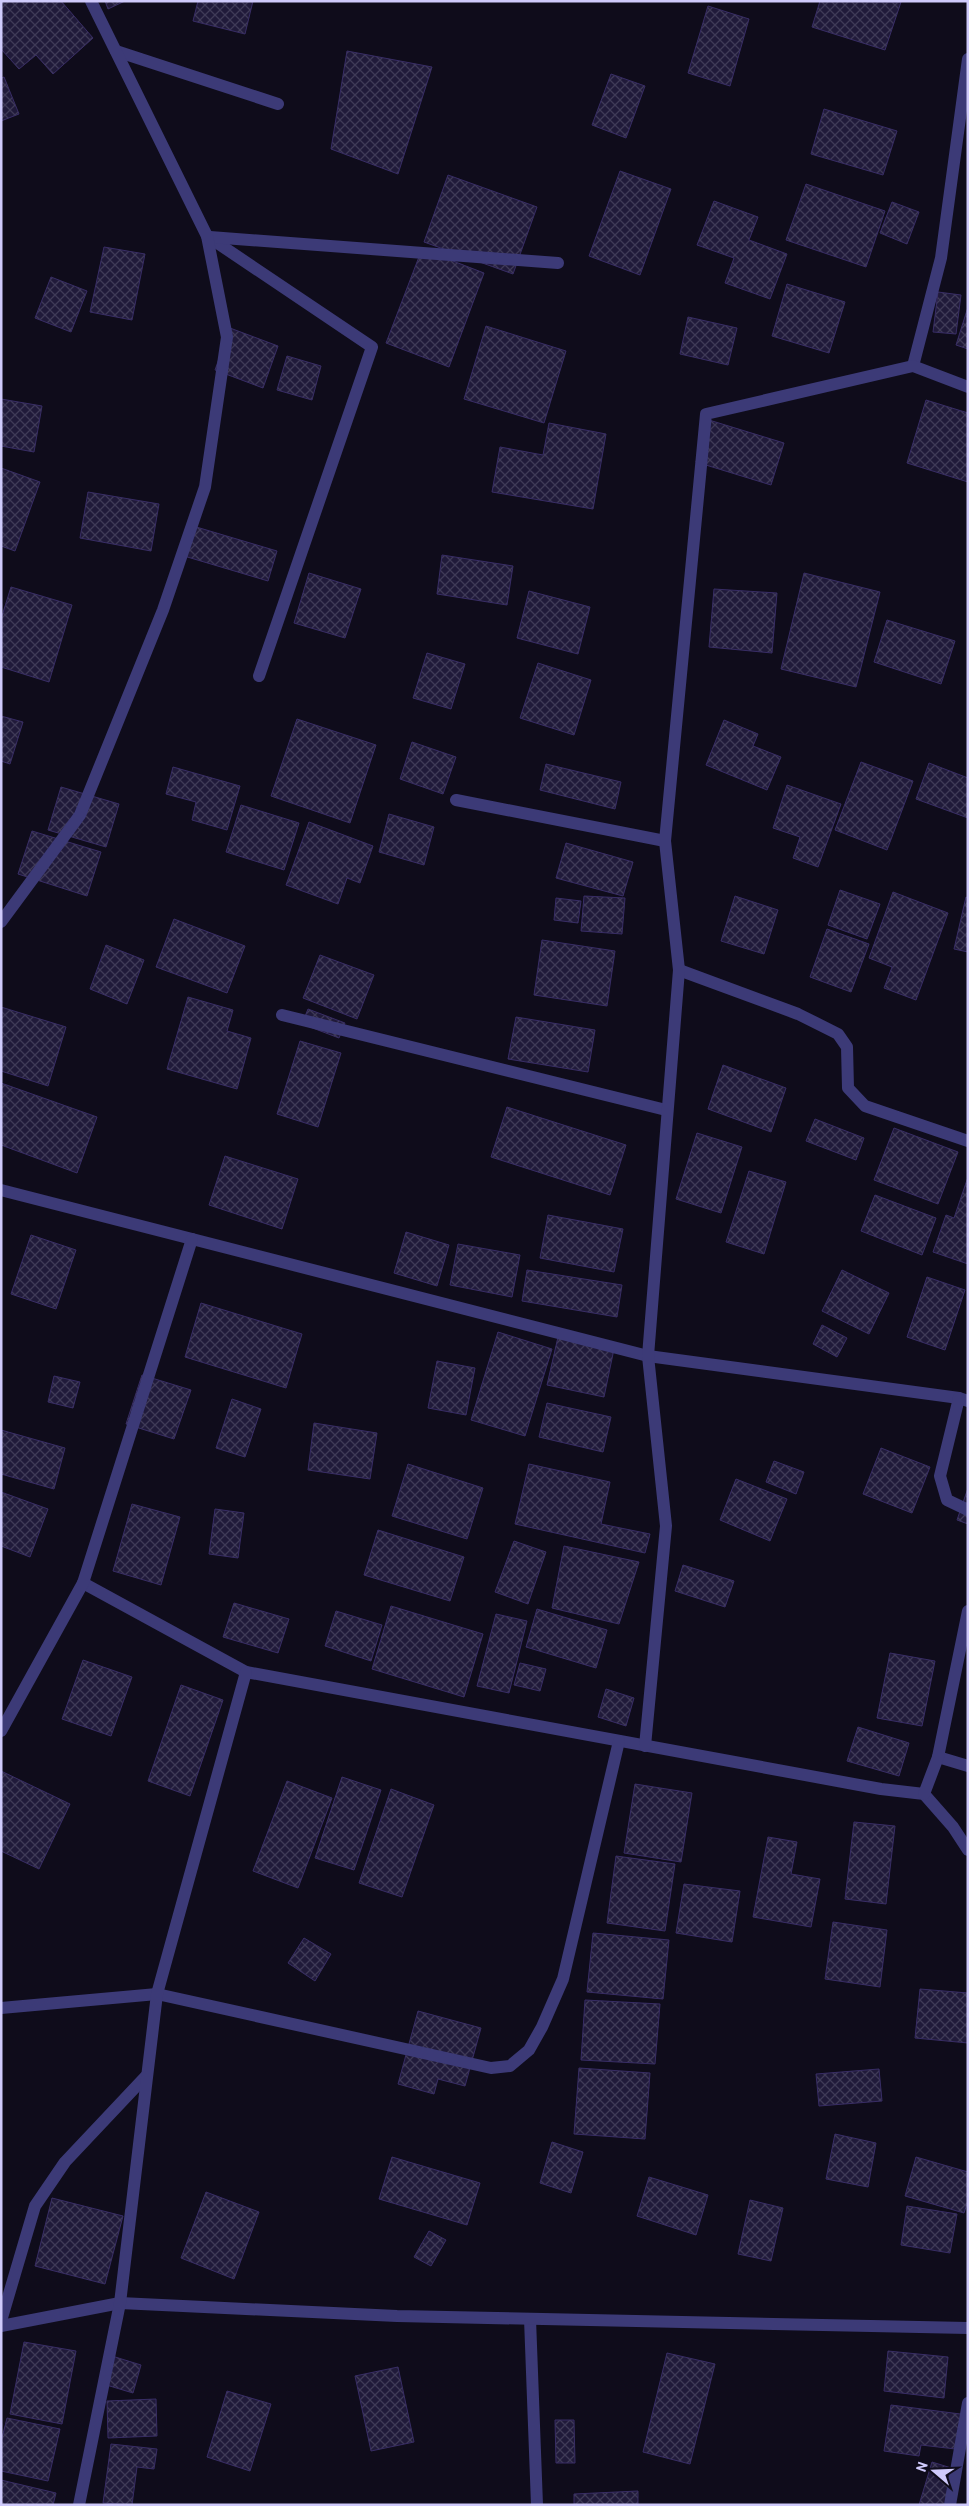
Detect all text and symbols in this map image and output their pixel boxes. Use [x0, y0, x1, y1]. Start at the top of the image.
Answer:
north arrow [909, 2446, 959, 2496]
text: N [912, 2459, 931, 2474]

